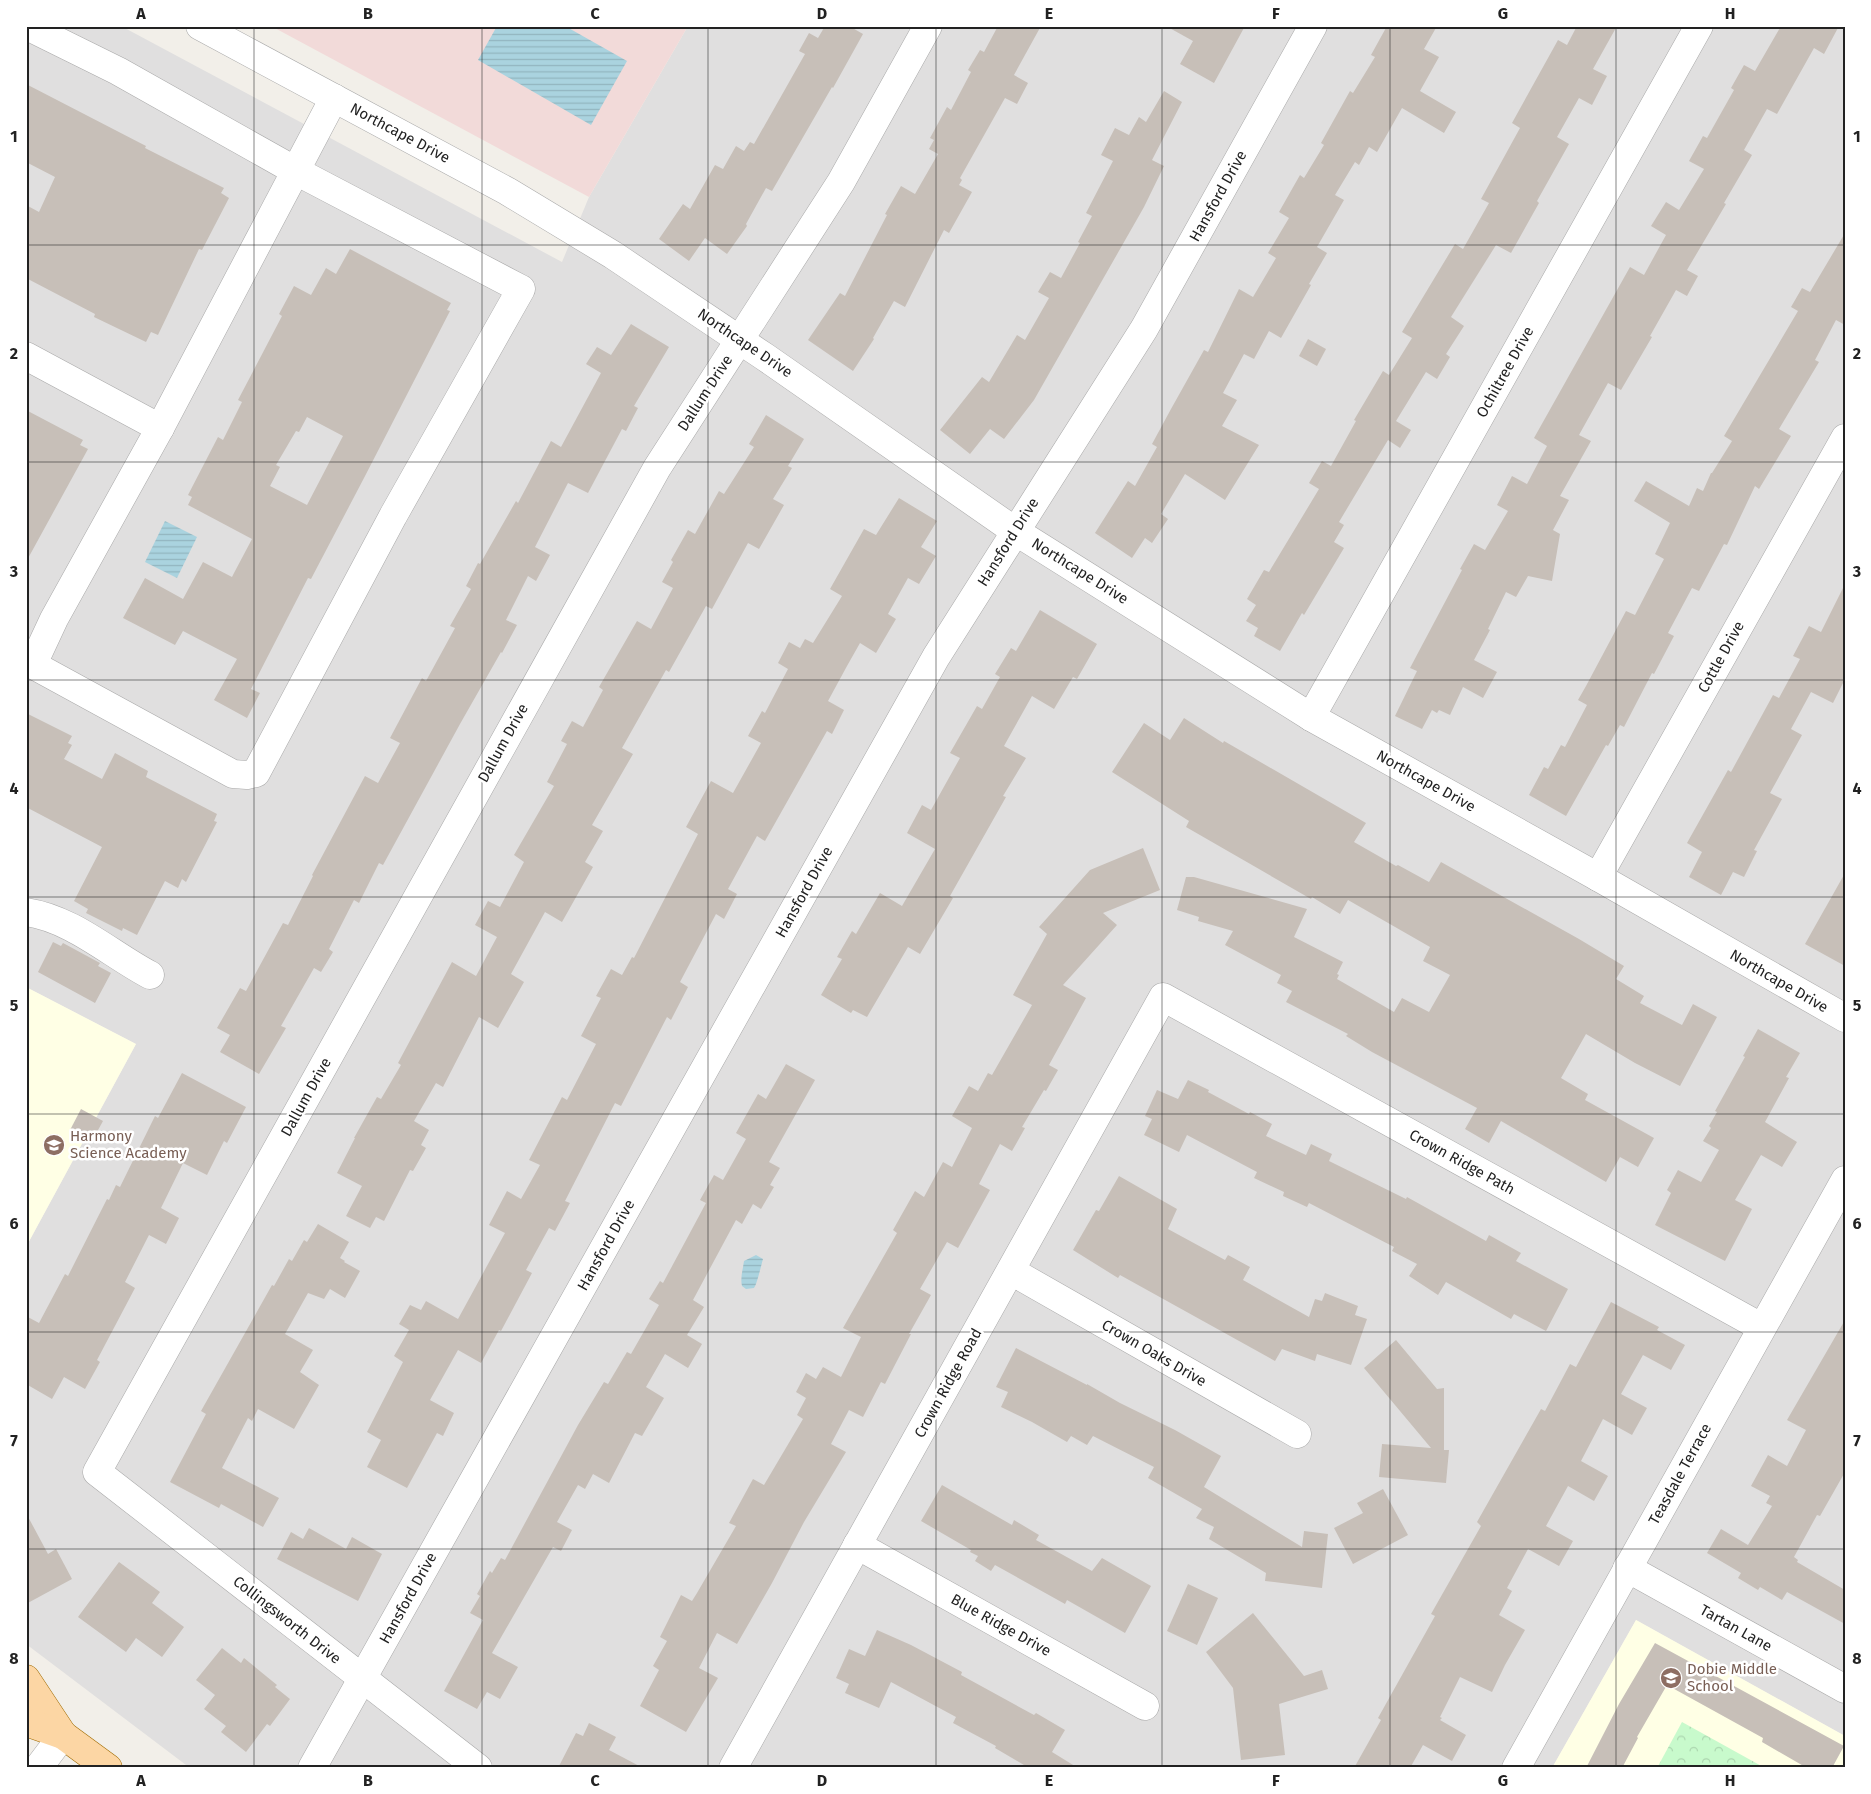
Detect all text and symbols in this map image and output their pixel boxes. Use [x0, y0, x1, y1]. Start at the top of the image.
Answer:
text: A [135, 4, 146, 23]
text: B [363, 4, 373, 23]
text: C [590, 4, 600, 23]
text: D [817, 4, 827, 23]
text: E [1045, 4, 1053, 23]
text: F [1272, 4, 1280, 23]
text: G [1498, 4, 1508, 23]
text: H [1725, 4, 1735, 23]
street label: Northcape Drive [347, 99, 453, 167]
text: 1 [10, 127, 18, 146]
text: 1 [1853, 127, 1861, 146]
street label: Hansford Drive [1186, 147, 1250, 245]
street label: Northcape Drive [694, 305, 796, 381]
street label: Ochiltree Drive [1473, 323, 1537, 421]
text: 2 [10, 344, 18, 363]
text: 2 [1853, 344, 1861, 363]
street label: Dallum Drive [674, 352, 736, 434]
street label: Hansford Drive [974, 494, 1042, 590]
street label: Northcape Drive [1028, 534, 1132, 608]
text: 3 [9, 562, 18, 581]
text: 3 [1852, 562, 1861, 581]
street label: Cottle Drive [1694, 618, 1748, 696]
street label: Dallum Drive [474, 701, 532, 785]
street label: Northcape Drive [1373, 746, 1479, 816]
text: 4 [9, 779, 19, 798]
text: 4 [1852, 779, 1862, 798]
street label: Hansford Drive [772, 843, 836, 941]
street label: Northcape Drive [1727, 946, 1831, 1016]
text: 5 [10, 996, 19, 1015]
text: 5 [1853, 996, 1862, 1015]
street label: Dallum Drive [277, 1055, 335, 1139]
street label: Crown Ridge Path [1406, 1126, 1518, 1198]
place label: Harmony Science Academy [70, 1127, 187, 1162]
school or university icon: Harmony Science Academy [42, 1133, 66, 1157]
street label: Hansford Drive [574, 1196, 638, 1294]
text: 6 [9, 1214, 19, 1233]
text: 6 [1852, 1214, 1862, 1233]
street label: Crown Oaks Drive [1098, 1316, 1210, 1390]
street label: Crown Ridge Road [910, 1325, 986, 1441]
street label: Teasdale Terrace [1645, 1420, 1715, 1528]
text: 7 [10, 1431, 18, 1450]
text: 7 [1853, 1431, 1861, 1450]
street label: Hansford Drive [376, 1549, 440, 1647]
street label: Collingsworth Drive [229, 1572, 345, 1668]
street label: Blue Ridge Drive [948, 1590, 1054, 1660]
street label: Tartan Lane [1697, 1601, 1775, 1655]
text: 8 [9, 1649, 19, 1668]
text: 8 [1852, 1649, 1862, 1668]
place label: Dobie Middle School [1687, 1660, 1777, 1695]
school or university icon: Dobie Middle School [1659, 1666, 1683, 1690]
text: A [135, 1771, 146, 1790]
text: B [363, 1771, 373, 1790]
text: C [590, 1771, 600, 1790]
text: D [817, 1771, 827, 1790]
text: E [1045, 1771, 1053, 1790]
text: F [1272, 1771, 1280, 1790]
text: G [1498, 1771, 1508, 1790]
text: H [1725, 1771, 1735, 1790]

